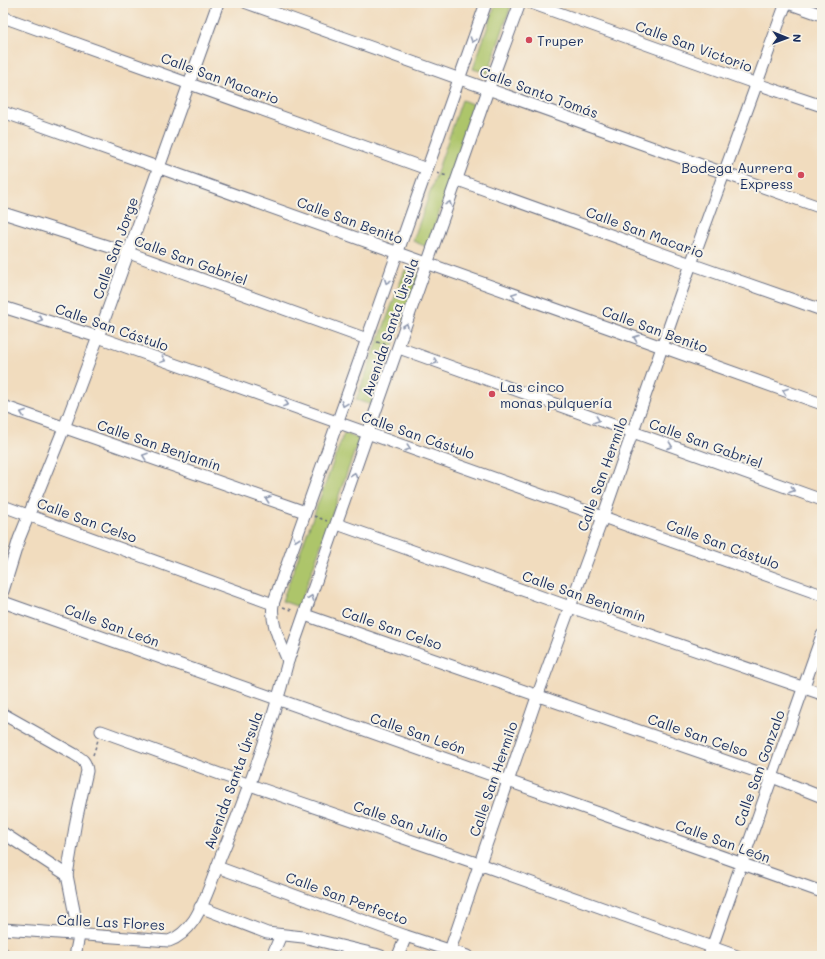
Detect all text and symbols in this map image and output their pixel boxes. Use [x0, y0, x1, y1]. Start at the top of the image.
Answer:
street label: Calle San Victorio [633, 16, 755, 76]
north arrow [767, 18, 807, 58]
place label: Truper [537, 31, 584, 50]
text: N [790, 34, 805, 42]
marker: Truper [524, 35, 534, 45]
one-way arrow [470, 36, 478, 43]
street label: Calle San Macario [158, 48, 282, 108]
street label: Calle Santo Tomás [477, 62, 601, 122]
place label: Bodega Aurrera Express [681, 158, 793, 193]
marker: Bodega Aurrera Express [796, 170, 806, 180]
street label: Calle San Benito [294, 192, 406, 248]
street label: Calle San Jorge [88, 194, 142, 302]
one-way arrow [445, 200, 453, 207]
street label: Calle San Macario [583, 202, 707, 262]
street label: Calle San Gabriel [132, 231, 250, 289]
street label: Avenida Santa Úrsula [357, 255, 423, 399]
one-way arrow [384, 277, 392, 284]
one-way arrow [510, 291, 517, 299]
street label: Calle San Cástulo [53, 299, 171, 355]
street label: Calle San Benito [599, 301, 711, 357]
one-way arrow [37, 314, 44, 323]
one-way arrow [402, 323, 410, 330]
one-way arrow [633, 335, 640, 343]
one-way arrow [160, 356, 167, 364]
one-way arrow [432, 357, 439, 365]
place label: Las cinco monas pulquería [500, 377, 612, 412]
one-way arrow [782, 388, 789, 396]
marker: Las cinco monas pulquería [487, 389, 497, 399]
one-way arrow [282, 400, 289, 408]
one-way arrow [340, 400, 349, 407]
street label: Calle San Cástulo [359, 407, 477, 463]
one-way arrow [19, 409, 26, 418]
street label: Calle San Hermilo [572, 414, 632, 534]
street label: Calle San Gabriel [647, 414, 765, 472]
street label: Calle San Benjamín [95, 415, 223, 475]
one-way arrow [594, 415, 601, 423]
one-way arrow [666, 441, 673, 449]
one-way arrow [405, 443, 412, 452]
one-way arrow [142, 453, 149, 461]
one-way arrow [349, 472, 357, 479]
one-way arrow [789, 485, 796, 493]
street label: Calle San Celso [34, 493, 140, 547]
one-way arrow [265, 496, 272, 504]
street label: Calle San Cástulo [664, 515, 782, 573]
one-way arrow [292, 536, 300, 543]
street label: Calle San Benjamín [520, 566, 648, 626]
one-way arrow [306, 595, 315, 602]
street label: Calle San León [62, 599, 162, 651]
street label: Calle San Celso [339, 602, 445, 654]
street label: Calle San Gonzalo [729, 707, 789, 829]
street label: Avenida Santa Úrsula [199, 708, 267, 852]
street label: Calle San León [368, 708, 468, 758]
street label: Calle San Celso [645, 709, 751, 761]
street label: Calle San Hermilo [464, 719, 522, 839]
street label: Calle San Julio [351, 796, 451, 846]
street label: Calle San León [673, 815, 773, 867]
street label: Calle San Perfecto [283, 867, 411, 929]
street label: Calle Las Flores [56, 910, 166, 934]

